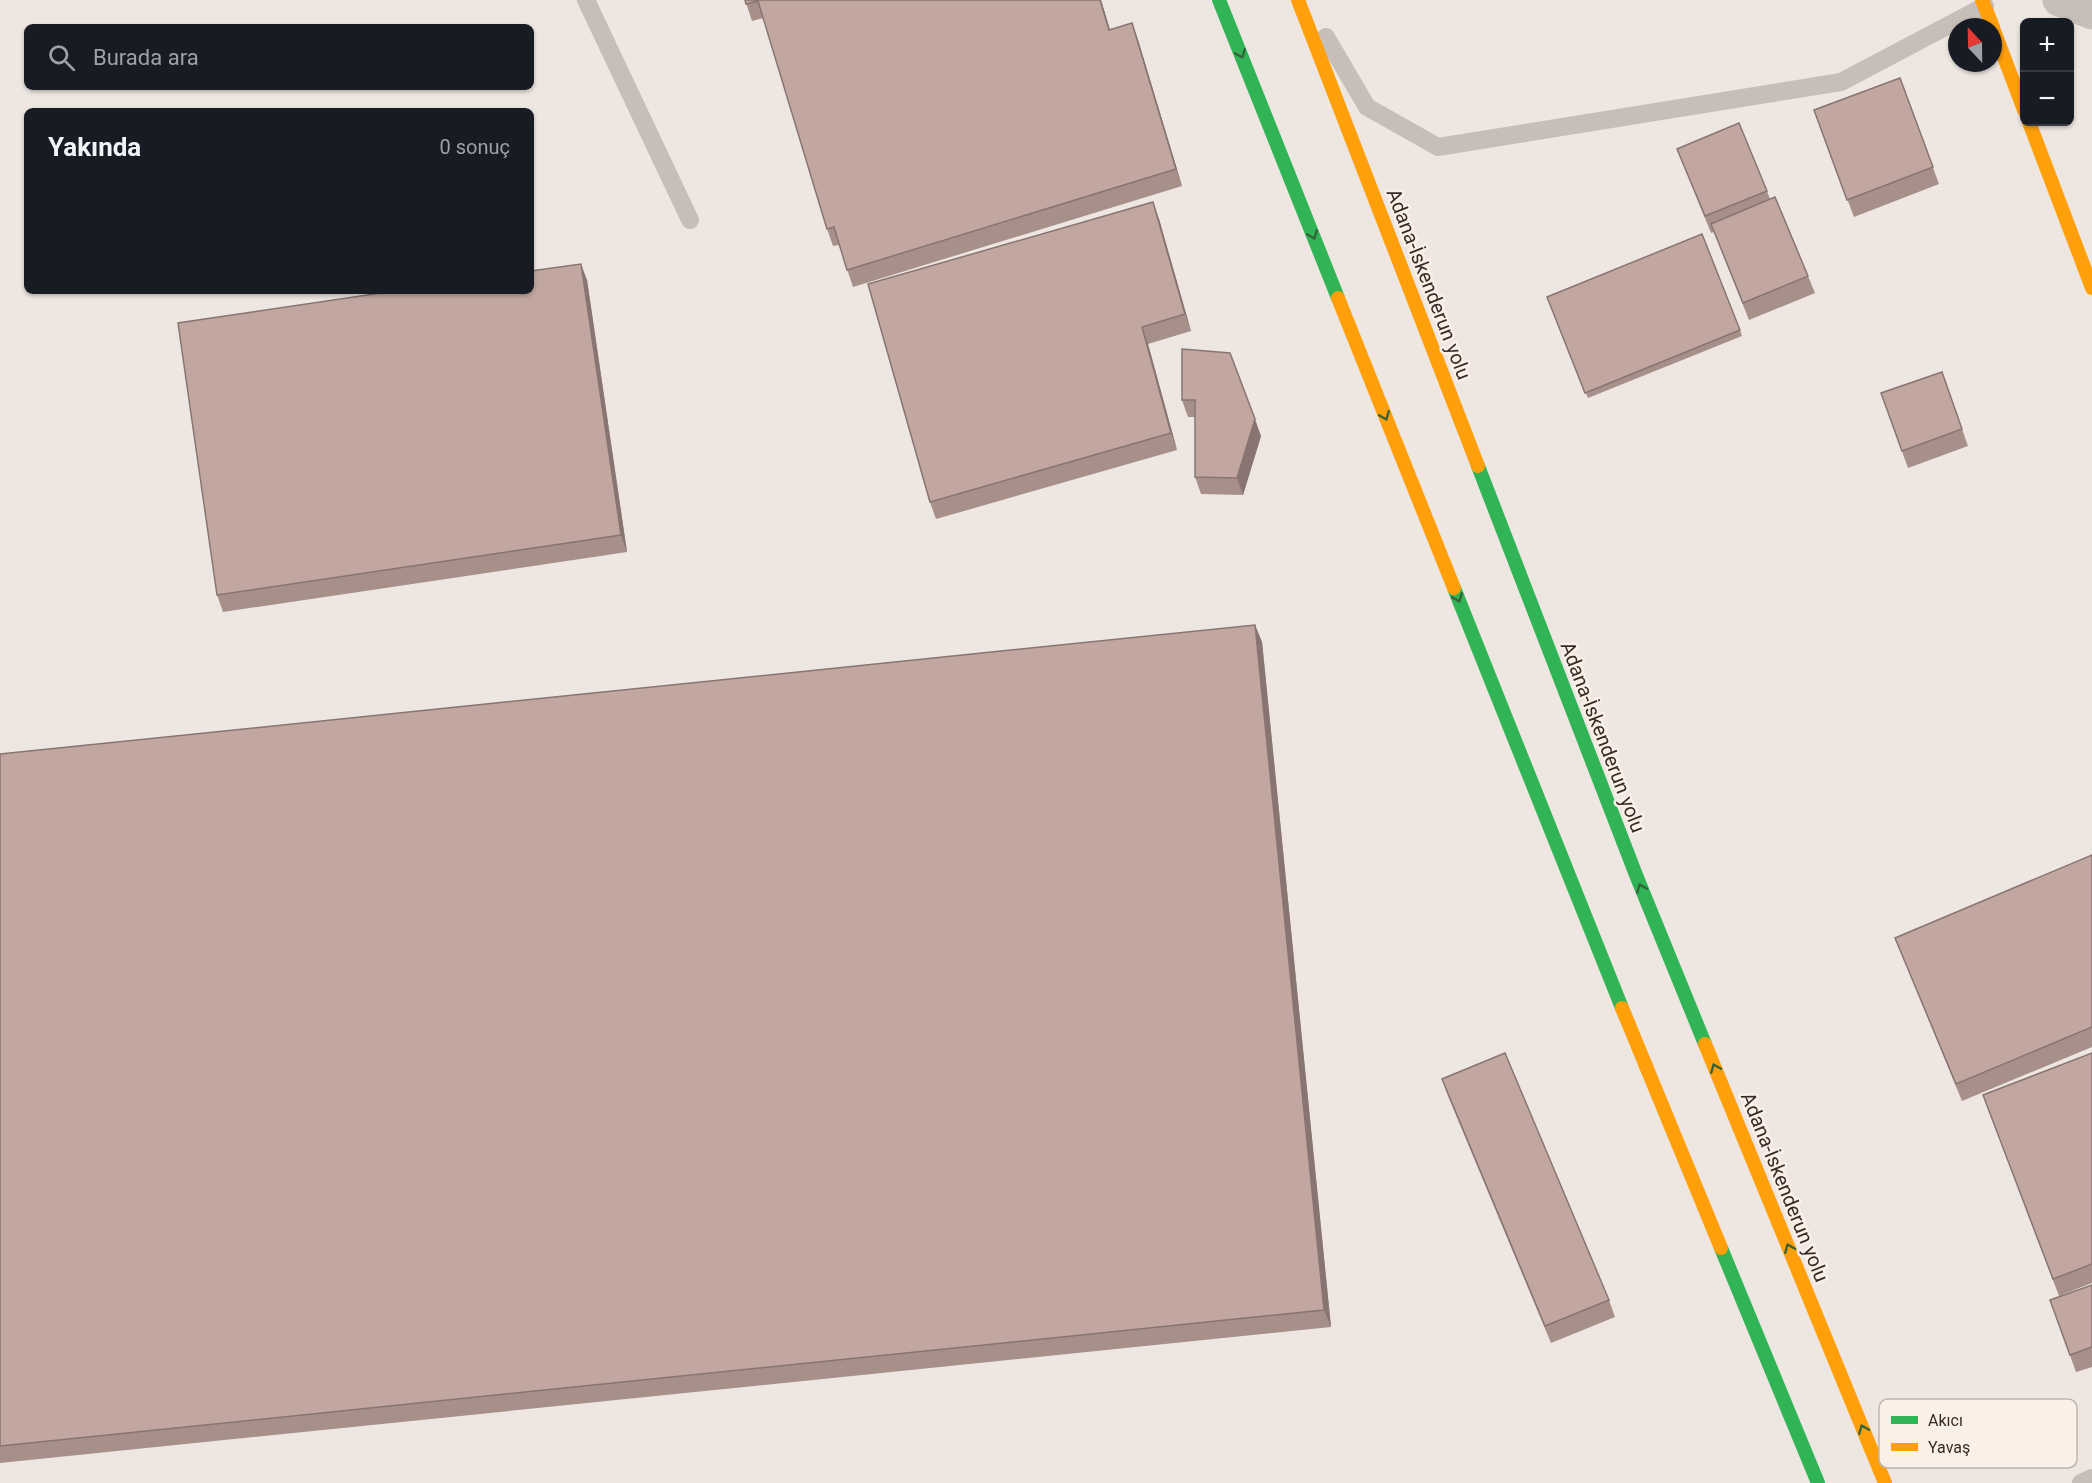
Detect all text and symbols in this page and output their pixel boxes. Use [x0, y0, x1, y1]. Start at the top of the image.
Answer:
north arrow [1948, 18, 2002, 72]
map controls [2020, 18, 2074, 126]
button: + [2020, 18, 2074, 72]
search box [24, 24, 534, 90]
icon: search [45, 41, 78, 74]
text: Burada ara [93, 45, 199, 70]
one-way arrow [1234, 48, 1246, 59]
button: − [2020, 72, 2074, 126]
text: Yakında [48, 132, 141, 162]
text: 0 sonuç [440, 135, 510, 159]
street label: Adana-İskenderun yolu [1382, 185, 1476, 383]
one-way arrow [1306, 229, 1318, 240]
one-way arrow [1378, 411, 1391, 421]
one-way arrow [1451, 591, 1463, 602]
street label: Adana-İskenderun yolu [1556, 638, 1650, 836]
one-way arrow [1636, 883, 1648, 894]
one-way arrow [1710, 1063, 1722, 1074]
street label: Adana-İskenderun yolu [1736, 1089, 1834, 1285]
one-way arrow [1784, 1244, 1796, 1255]
legend [1879, 1399, 2077, 1468]
text: Akıcı [1928, 1411, 1963, 1430]
one-way arrow [1858, 1424, 1870, 1435]
text: Yavaş [1928, 1438, 1970, 1457]

